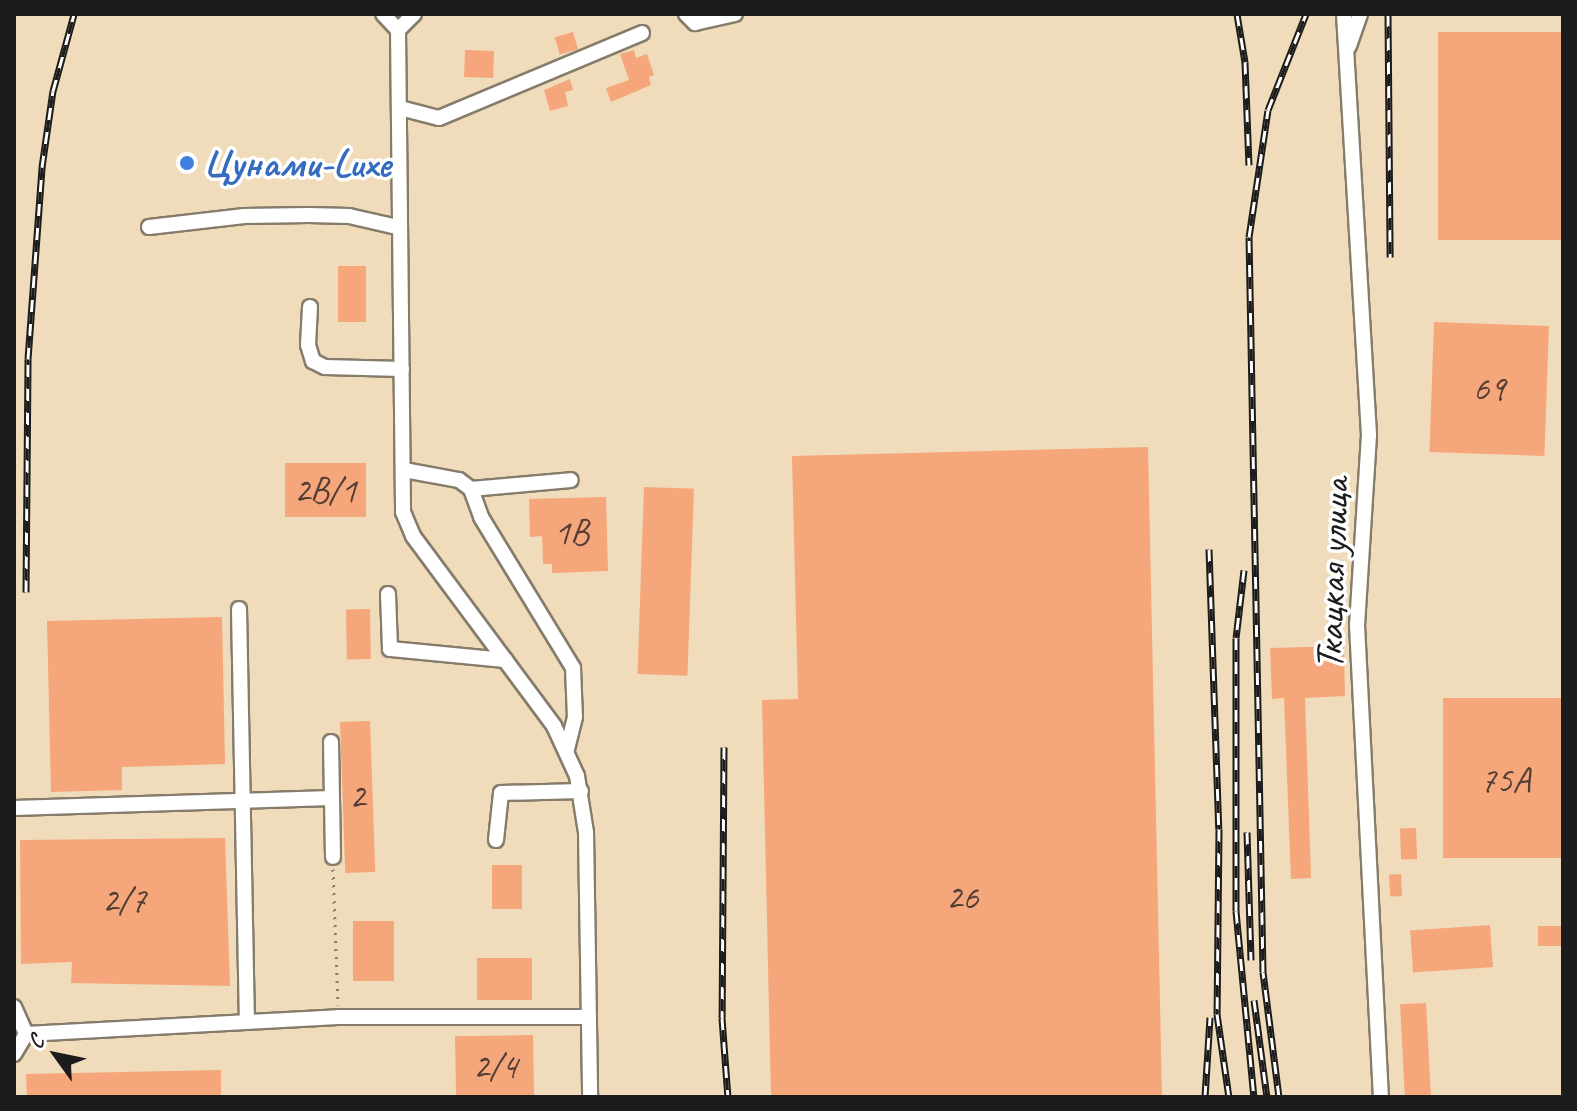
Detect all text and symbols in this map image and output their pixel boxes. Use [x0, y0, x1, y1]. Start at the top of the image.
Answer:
place label: Цунами-Luxe [203, 139, 391, 187]
marker: Цунами-Luxe [178, 154, 196, 172]
house number: 69 [1473, 367, 1505, 411]
house number: 2В/1 [294, 469, 356, 513]
street label: Ткацкая улица [1305, 477, 1359, 671]
house number: 1В [554, 511, 588, 555]
house number: 75А [1480, 759, 1530, 803]
house number: 2 [349, 775, 365, 819]
house number: 26 [946, 876, 978, 920]
house number: 2/7 [102, 879, 146, 923]
north arrow [16, 1015, 96, 1095]
text: С [21, 1030, 51, 1054]
house number: 2/4 [473, 1045, 517, 1089]

